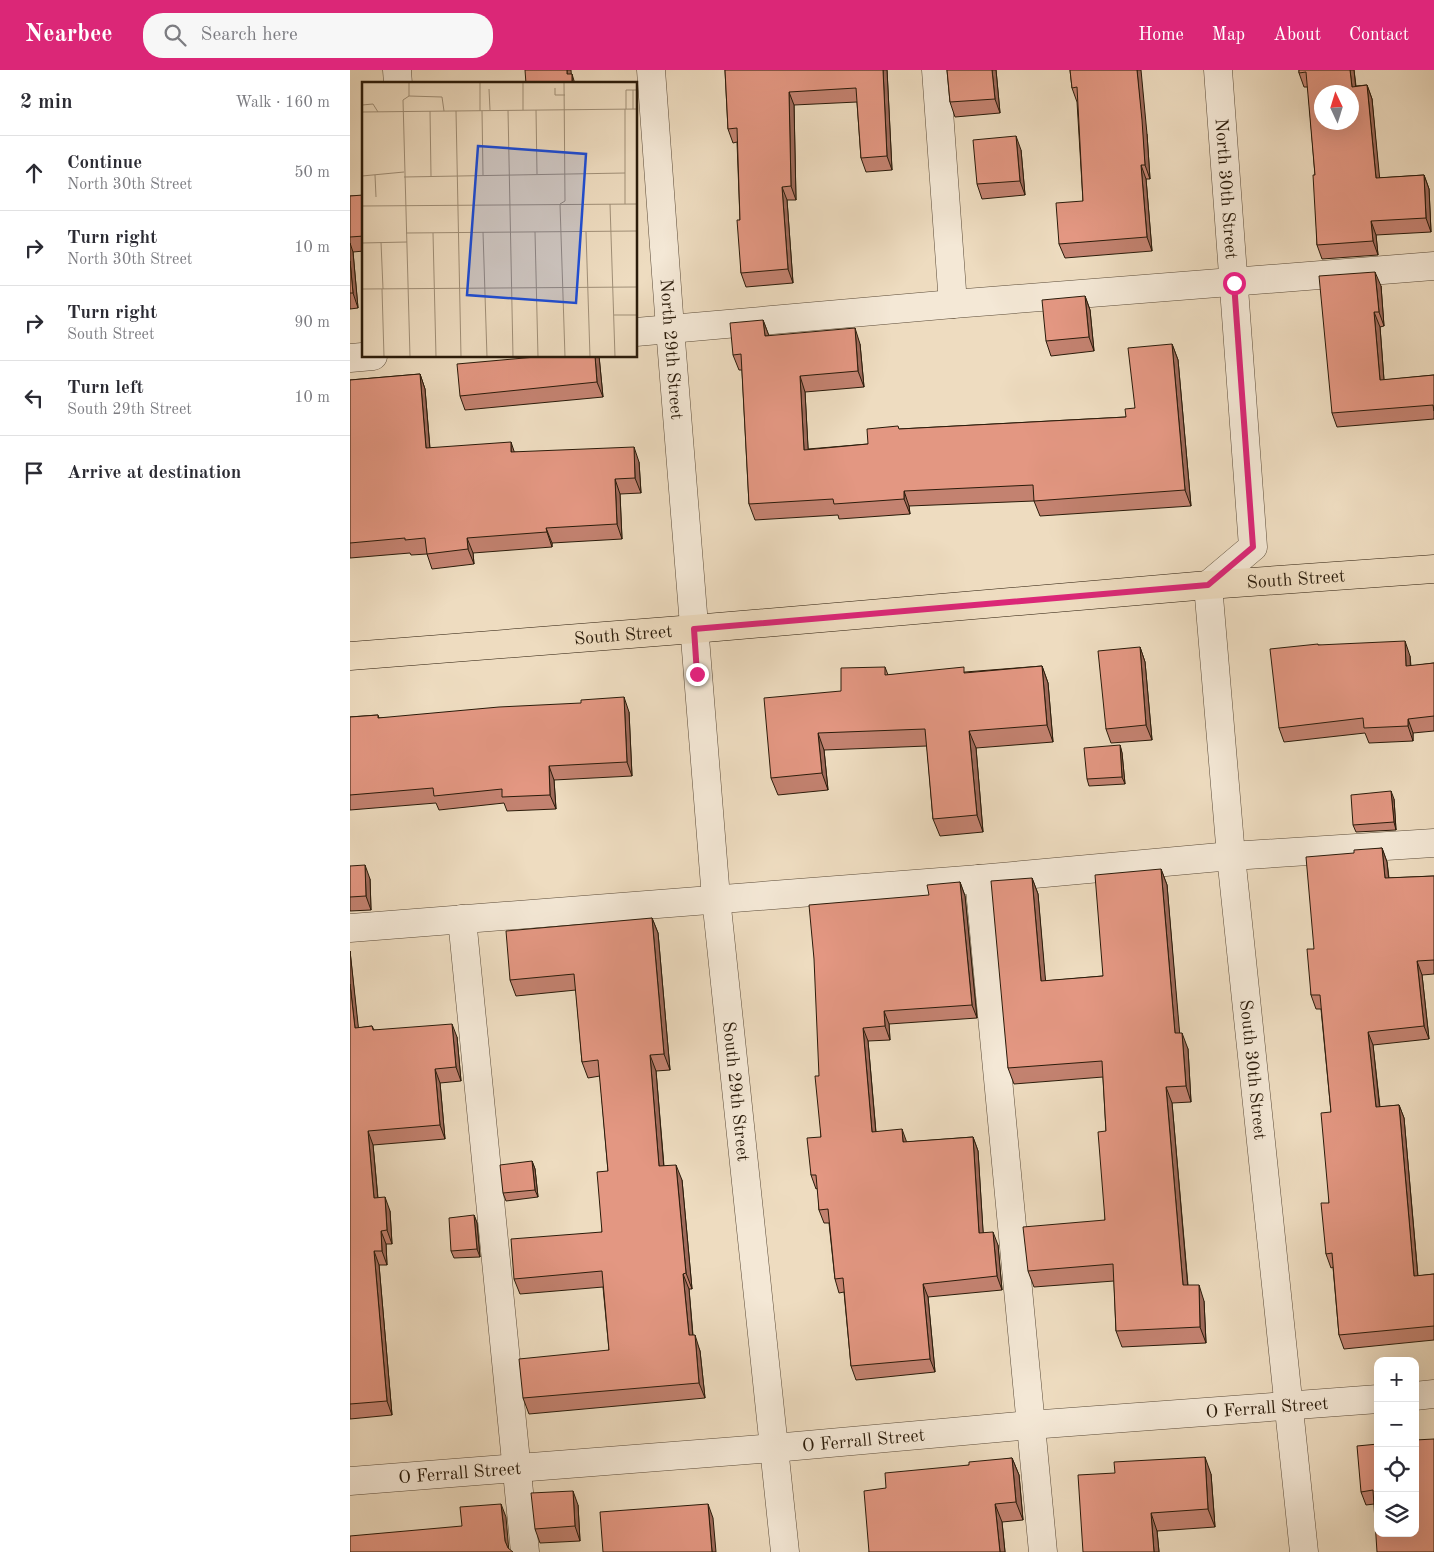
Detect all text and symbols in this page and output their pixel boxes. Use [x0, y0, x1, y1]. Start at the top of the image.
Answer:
search box [143, 13, 493, 58]
icon: search [161, 21, 189, 49]
text: Nearbee [25, 23, 113, 47]
text: Search here [201, 26, 298, 45]
text: Home [1138, 26, 1184, 44]
text: Map [1212, 26, 1245, 44]
text: About [1273, 26, 1321, 44]
text: Contact [1349, 26, 1409, 44]
inset map [362, 82, 638, 358]
north arrow [1314, 85, 1359, 130]
text: 2 min [20, 92, 73, 113]
text: Walk · 160 m [235, 95, 330, 111]
street label: North 30th Street [1212, 118, 1240, 260]
text: Continue [67, 154, 142, 173]
icon: ahead [20, 159, 48, 187]
text: 50 m [294, 165, 330, 181]
text: North 30th Street [67, 177, 192, 193]
text: Turn right [67, 229, 157, 248]
icon: right [20, 234, 48, 262]
text: 10 m [294, 240, 330, 256]
text: North 30th Street [67, 252, 192, 268]
route start [1223, 272, 1246, 295]
street label: North 29th Street [656, 278, 685, 420]
text: Turn right [67, 304, 157, 323]
icon: right [20, 309, 48, 337]
text: 90 m [294, 315, 330, 331]
text: South Street [67, 327, 155, 343]
text: Turn left [67, 379, 144, 398]
icon: left [20, 384, 48, 412]
text: 10 m [294, 390, 330, 406]
text: South 29th Street [67, 402, 192, 418]
icon: arrive [20, 459, 48, 487]
text: Arrive at destination [67, 464, 241, 483]
street label: South Street [1246, 567, 1346, 592]
street label: South Street [573, 623, 673, 648]
route end [686, 663, 709, 686]
street label: South 30th Street [1236, 999, 1269, 1141]
street label: South 29th Street [719, 1021, 752, 1162]
map controls [1374, 1357, 1419, 1537]
button: + [1374, 1357, 1419, 1402]
street label: O Ferrall Street [1205, 1395, 1329, 1422]
button: − [1374, 1402, 1419, 1447]
street label: O Ferrall Street [801, 1426, 926, 1455]
button: locate [1374, 1447, 1419, 1492]
street label: O Ferrall Street [398, 1460, 522, 1487]
button: layers [1374, 1492, 1419, 1537]

